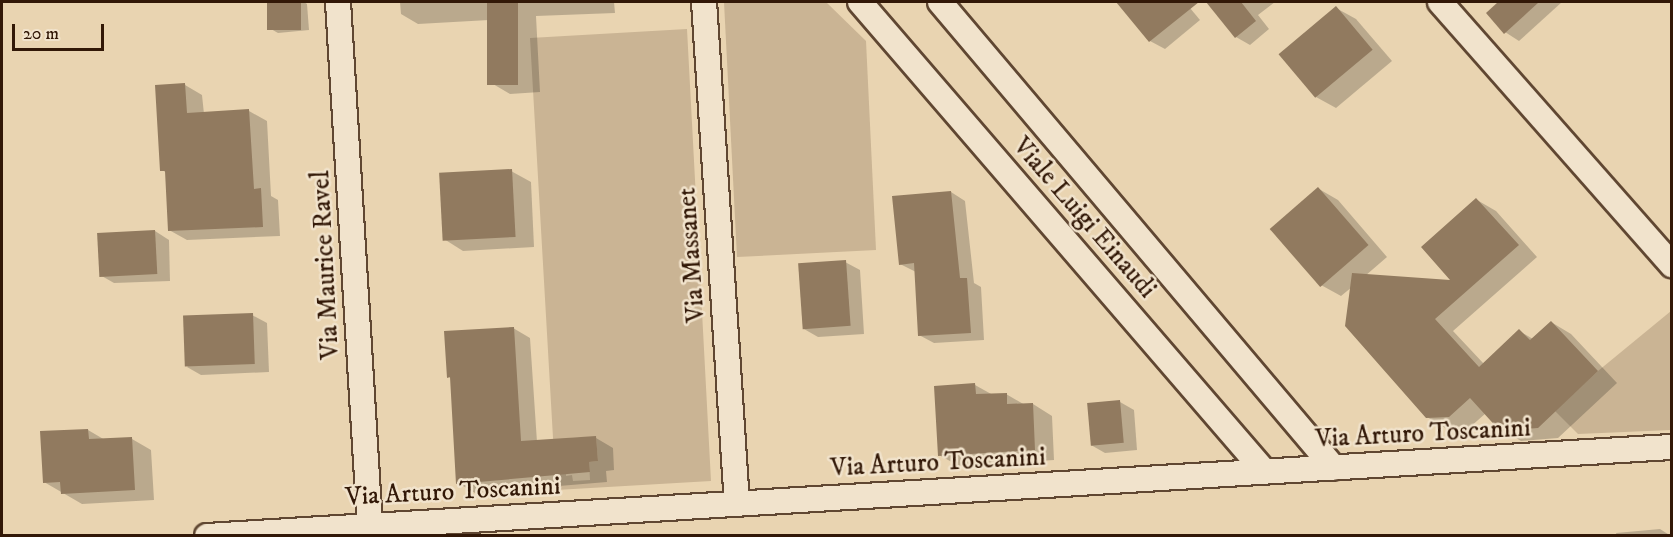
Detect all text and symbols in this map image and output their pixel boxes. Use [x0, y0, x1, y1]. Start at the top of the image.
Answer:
scale bar [15, 12, 106, 50]
text: 20 m [23, 23, 59, 45]
street label: Viale Luigi Einaudi [1006, 131, 1162, 305]
street label: Via Maurice Ravel [305, 170, 347, 360]
street label: Via Massanet [672, 186, 712, 324]
street label: Via Arturo Toscanini [1315, 413, 1531, 455]
street label: Via Arturo Toscanini [830, 442, 1046, 484]
street label: Via Arturo Toscanini [345, 471, 561, 513]

